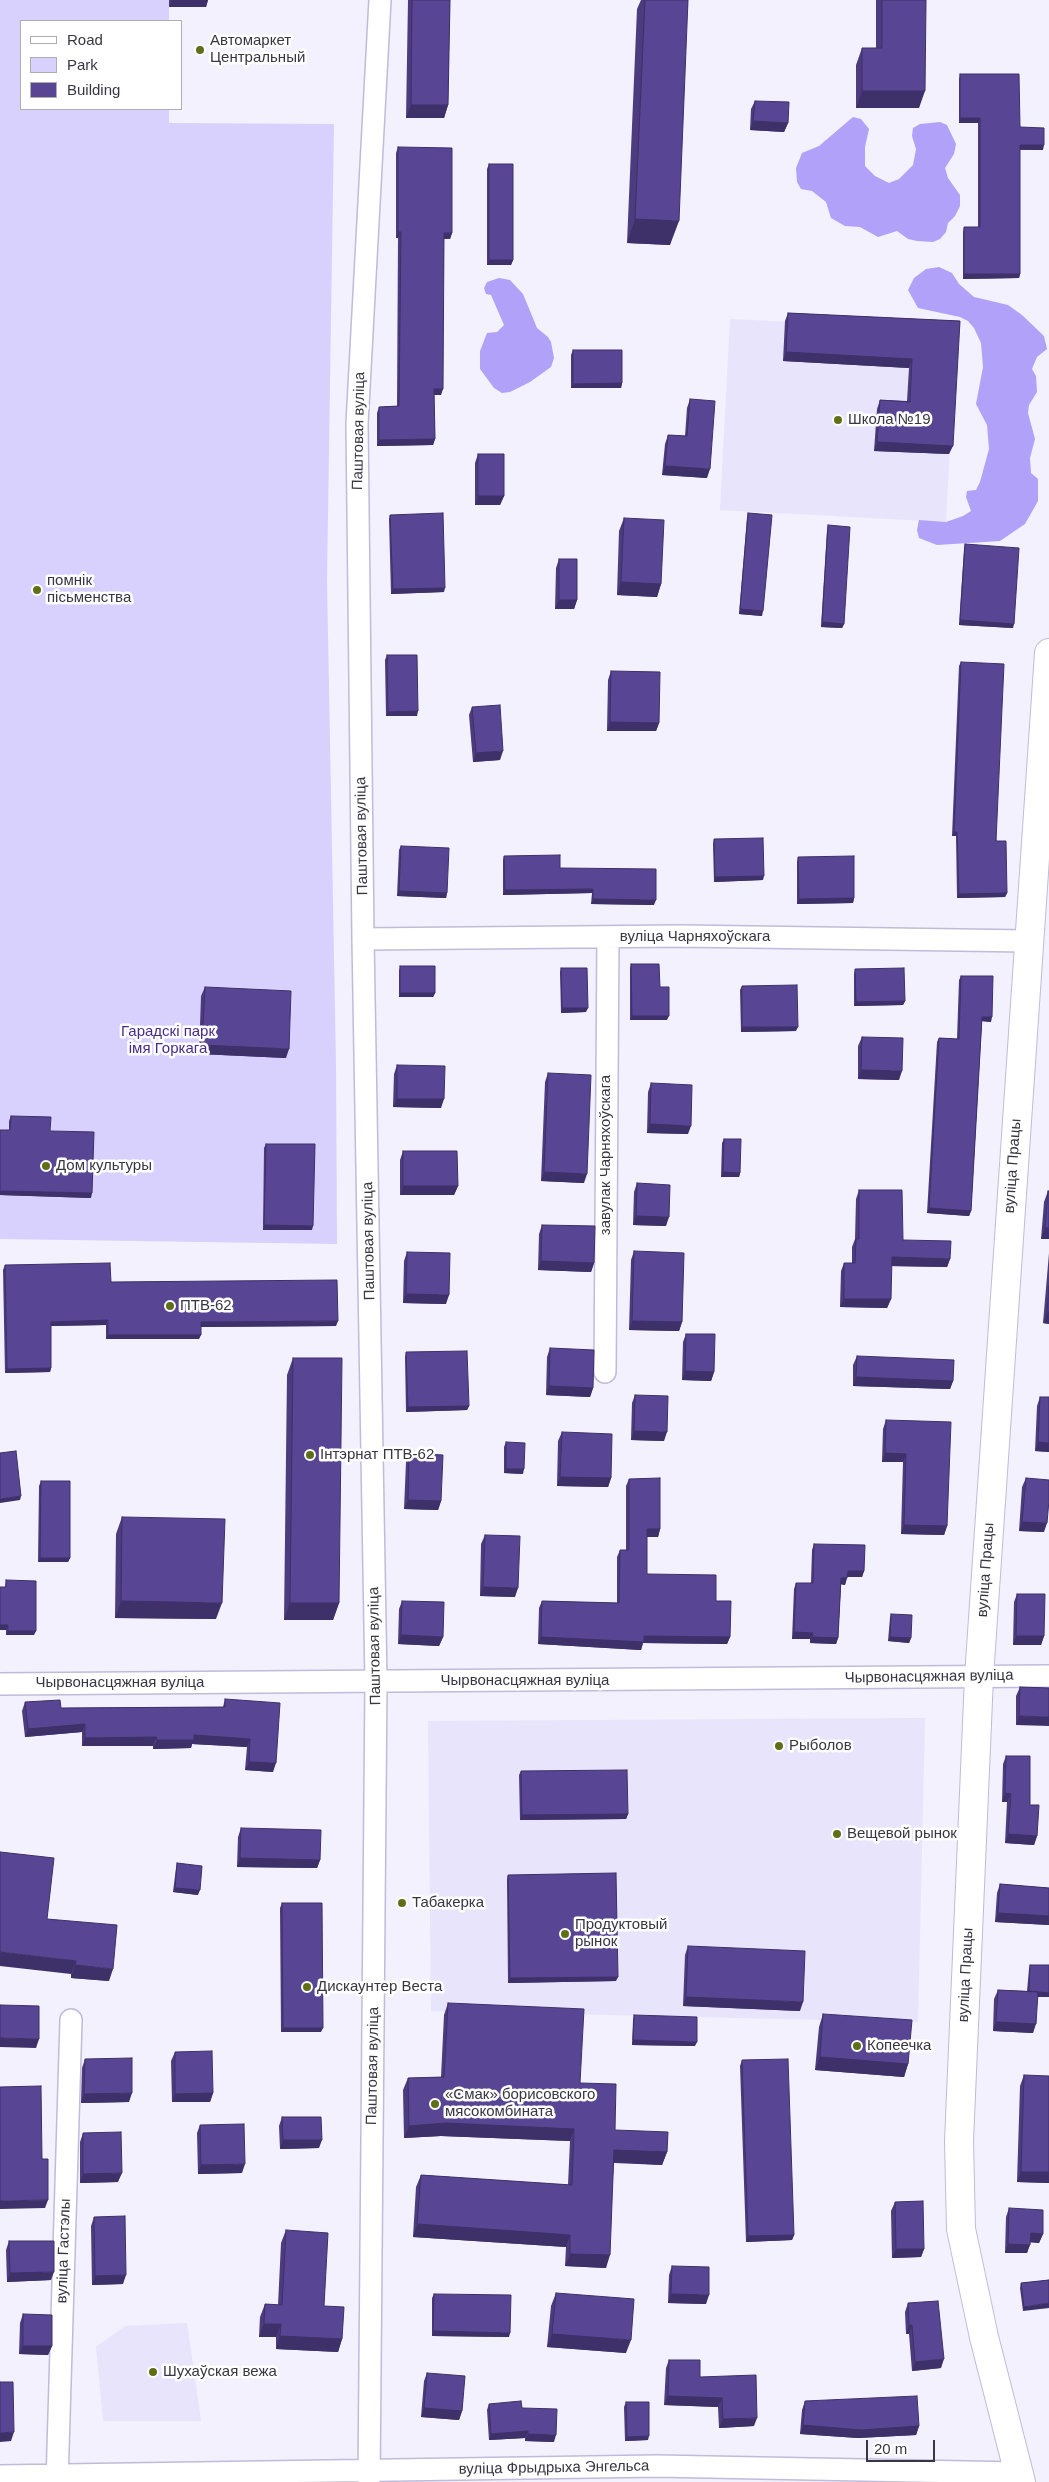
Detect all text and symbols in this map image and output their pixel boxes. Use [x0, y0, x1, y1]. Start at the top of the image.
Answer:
legend [20, 20, 182, 110]
text: Road [67, 31, 103, 48]
place label: Автомаркет Центральный [210, 32, 305, 67]
marker: Автомаркет Центральный [194, 44, 206, 56]
text: Park [67, 56, 98, 73]
text: Building [67, 81, 120, 98]
street label: Паштовая вуліца [349, 372, 369, 490]
place label: Школа №19 [848, 411, 931, 429]
marker: Школа №19 [832, 414, 844, 426]
place label: помнік пісьменства [47, 572, 131, 607]
marker: помнік пісьменства [31, 584, 43, 596]
street label: Паштовая вуліца [352, 777, 372, 895]
street label: вуліца Чарняхоўскага [620, 928, 770, 946]
park label: Гарадскі парк імя Горкага [121, 1023, 215, 1058]
street label: завулак Чарняхоўскага [597, 1075, 615, 1235]
street label: вуліца Працы [1001, 1118, 1025, 1214]
place label: Дом культуры [56, 1157, 152, 1175]
marker: Дом культуры [40, 1160, 52, 1172]
street label: Паштовая вуліца [359, 1182, 379, 1300]
place label: ПТВ-62 [180, 1297, 232, 1315]
marker: ПТВ-62 [164, 1300, 176, 1312]
place label: Інтэрнат ПТВ-62 [320, 1446, 434, 1464]
marker: Інтэрнат ПТВ-62 [304, 1449, 316, 1461]
street label: вуліца Працы [974, 1522, 998, 1618]
street label: Паштовая вуліца [365, 1587, 385, 1705]
street label: Чырвонасцяжная вуліца [844, 1667, 1014, 1687]
street label: Чырвонасцяжная вуліца [441, 1672, 609, 1690]
street label: Чырвонасцяжная вуліца [36, 1674, 204, 1692]
place label: Рыболов [789, 1737, 852, 1755]
marker: Рыболов [773, 1740, 785, 1752]
place label: Вещевой рынок [847, 1825, 957, 1843]
marker: Вещевой рынок [831, 1828, 843, 1840]
place label: Табакерка [412, 1894, 484, 1912]
marker: Табакерка [396, 1897, 408, 1909]
place label: Продуктовый рынок [575, 1916, 667, 1951]
street label: вуліца Працы [955, 1927, 977, 2023]
marker: Продуктовый рынок [559, 1928, 571, 1940]
place label: Дискаунтер Веста [317, 1978, 442, 1996]
marker: Дискаунтер Веста [301, 1981, 313, 1993]
street label: Паштовая вуліца [363, 2007, 383, 2125]
place label: Копеечка [867, 2037, 931, 2055]
marker: Копеечка [851, 2040, 863, 2052]
place label: «Смак» борисовского мясокомбината [445, 2086, 595, 2121]
marker: «Смак» борисовского мясокомбината [429, 2098, 441, 2110]
street label: вуліца Гастэлы [53, 2198, 75, 2304]
place label: Шухаўская вежа [163, 2363, 277, 2381]
marker: Шухаўская вежа [147, 2366, 159, 2378]
scale bar [869, 2430, 938, 2462]
text: 20 m [874, 2440, 907, 2457]
street label: вуліца Фрыдрыха Энгельса [459, 2457, 649, 2479]

